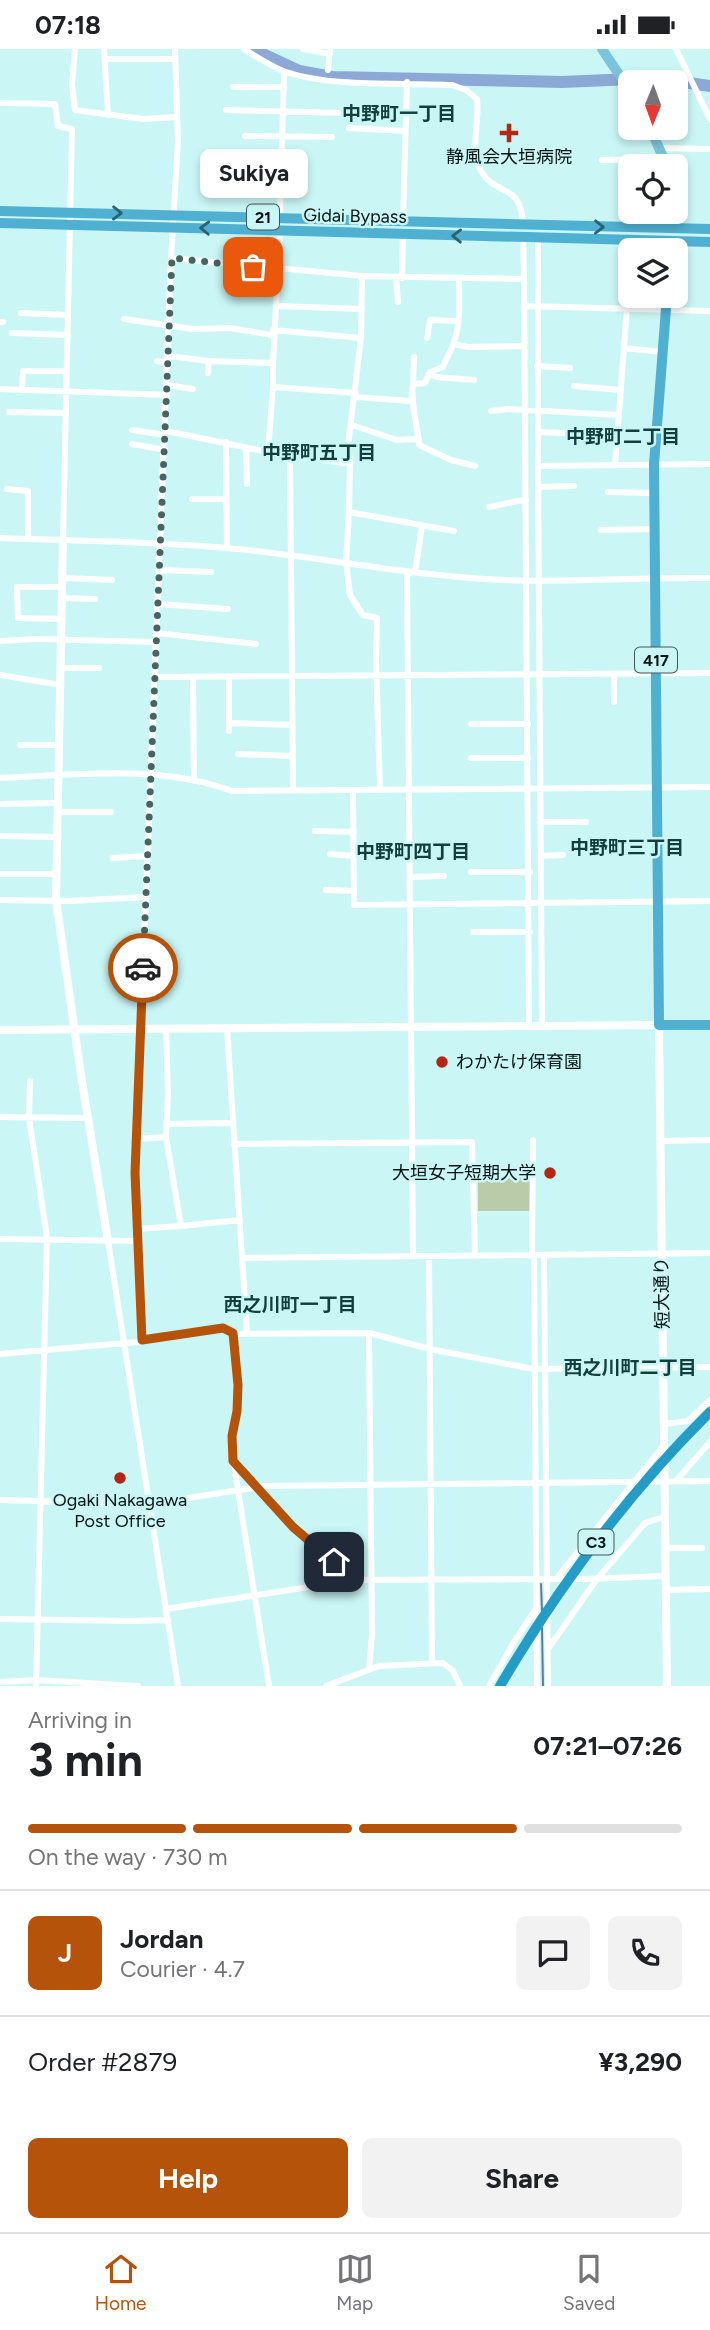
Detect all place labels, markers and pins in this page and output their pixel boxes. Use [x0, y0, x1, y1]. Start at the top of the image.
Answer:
marker: 静風会大垣病院 [499, 123, 519, 143]
place label: 静風会大垣病院 [446, 146, 572, 168]
callout: Sukiya [199, 148, 307, 197]
pin [223, 237, 283, 297]
place label: わかたけ保育園 [456, 1051, 582, 1073]
marker: わかたけ保育園 [434, 1054, 450, 1070]
place label: 大垣女子短期大学 [392, 1162, 536, 1184]
marker: 大垣女子短期大学 [542, 1165, 558, 1181]
marker: Ogaki Nakagawa Post Office [112, 1470, 128, 1486]
place label: Ogaki Nakagawa Post Office [53, 1489, 187, 1532]
pin [304, 1532, 364, 1592]

